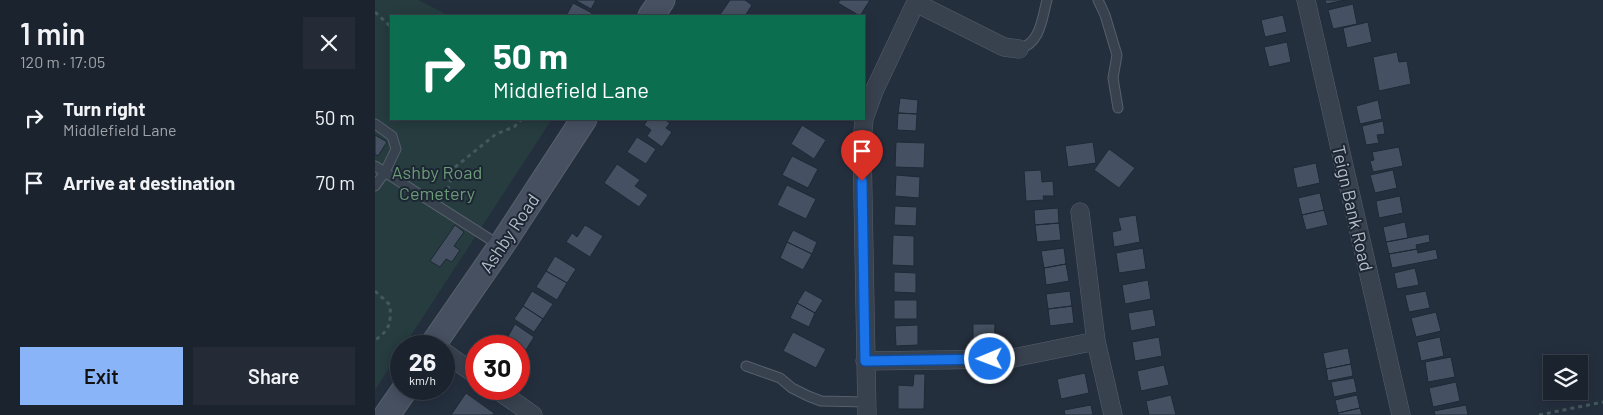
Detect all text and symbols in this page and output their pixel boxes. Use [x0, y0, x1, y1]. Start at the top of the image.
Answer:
text: 1 min [20, 15, 85, 51]
button: close [303, 17, 355, 69]
text: 50 m [493, 34, 568, 76]
icon: right [410, 35, 475, 100]
text: 120 m · 17:05 [20, 52, 105, 71]
text: Middlefield Lane [493, 76, 649, 102]
text: Turn right [63, 97, 145, 120]
icon: right [20, 104, 48, 132]
text: 50 m [315, 106, 355, 129]
text: Middlefield Lane [63, 120, 176, 139]
pin [841, 130, 883, 181]
icon: arrive [848, 137, 876, 165]
street label: Teign Bank Road [1328, 143, 1378, 273]
park label: Ashby Road Cemetery [392, 161, 482, 204]
icon: arrive [20, 169, 48, 197]
text: Arrive at destination [63, 171, 235, 194]
text: 70 m [316, 171, 355, 194]
street label: Ashby Road [475, 189, 543, 277]
position arrow [963, 332, 1015, 384]
speed limit sign: 30 [465, 335, 530, 400]
text: 26 [409, 346, 436, 376]
button: Exit [20, 347, 183, 405]
button: Share [193, 347, 355, 405]
map controls [1543, 355, 1588, 400]
button: layers [1543, 355, 1588, 400]
text: km/h [409, 373, 436, 387]

